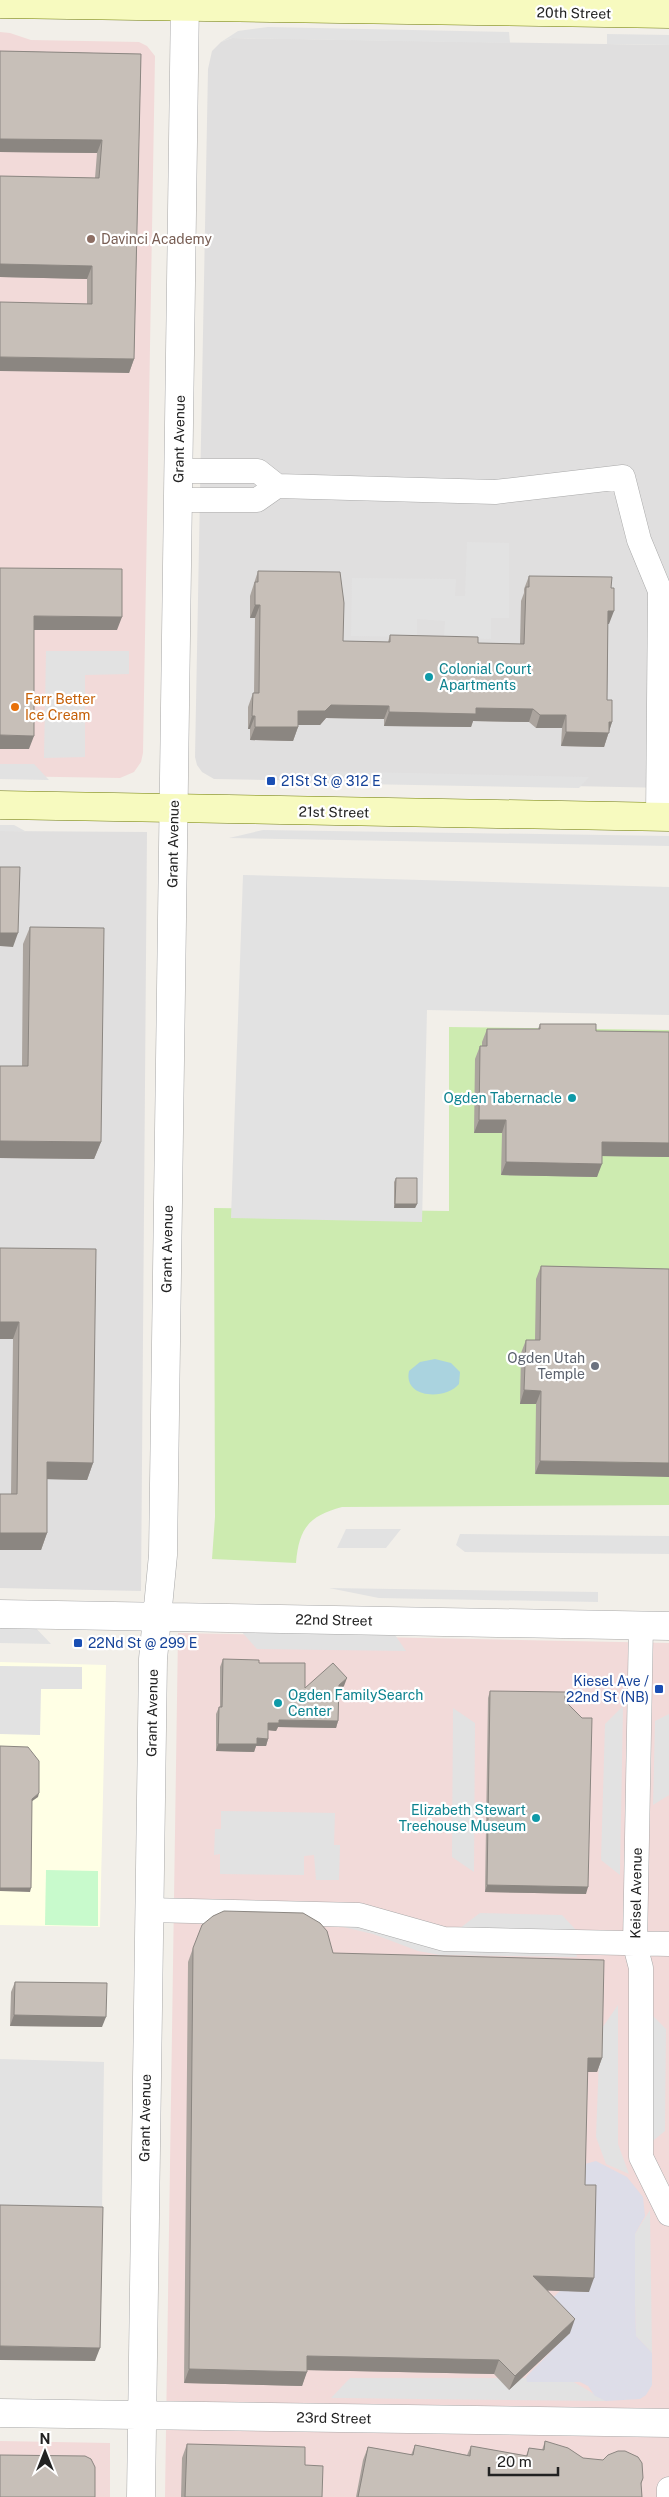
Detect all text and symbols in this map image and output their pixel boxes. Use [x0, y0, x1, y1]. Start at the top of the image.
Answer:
street label: 20th Street [536, 4, 612, 22]
place label: Davinci Academy [101, 231, 212, 247]
marker: Davinci Academy [85, 233, 97, 245]
street label: Grant Avenue [170, 395, 188, 483]
place label: Colonial Court Apartments [439, 661, 532, 693]
marker: Colonial Court Apartments [423, 671, 435, 683]
place label: Farr Better Ice Cream [25, 691, 96, 723]
marker: Farr Better Ice Cream [9, 701, 21, 713]
place label: 21St St @ 312 E [281, 773, 381, 789]
marker: 21St St @ 312 E [265, 775, 277, 787]
street label: Grant Avenue [164, 800, 182, 888]
street label: 21st Street [299, 803, 369, 821]
place label: Ogden Tabernacle [443, 1090, 562, 1106]
marker: Ogden Tabernacle [566, 1092, 578, 1104]
street label: Grant Avenue [158, 1205, 176, 1293]
place label: Ogden Utah Temple [507, 1350, 585, 1382]
marker: Ogden Utah Temple [589, 1360, 601, 1372]
street label: 22nd Street [295, 1611, 373, 1629]
place label: 22Nd St @ 299 E [88, 1635, 197, 1651]
marker: 22Nd St @ 299 E [72, 1637, 84, 1649]
street label: Grant Avenue [143, 1669, 161, 1757]
place label: Kiesel Ave / 22nd St (NB) [566, 1673, 649, 1705]
marker: Kiesel Ave / 22nd St (NB) [653, 1683, 665, 1695]
place label: Ogden FamilySearch Center [288, 1687, 423, 1719]
marker: Ogden FamilySearch Center [272, 1697, 284, 1709]
place label: Elizabeth Stewart Treehouse Museum [399, 1802, 526, 1834]
marker: Elizabeth Stewart Treehouse Museum [530, 1812, 542, 1824]
street label: Keisel Avenue [627, 1847, 645, 1939]
street label: Grant Avenue [136, 2074, 154, 2162]
street label: 23rd Street [296, 2409, 372, 2427]
north arrow [20, 2427, 70, 2477]
text: N [40, 2431, 50, 2447]
scale bar [489, 2444, 558, 2476]
text: 20 m [497, 2453, 532, 2470]

